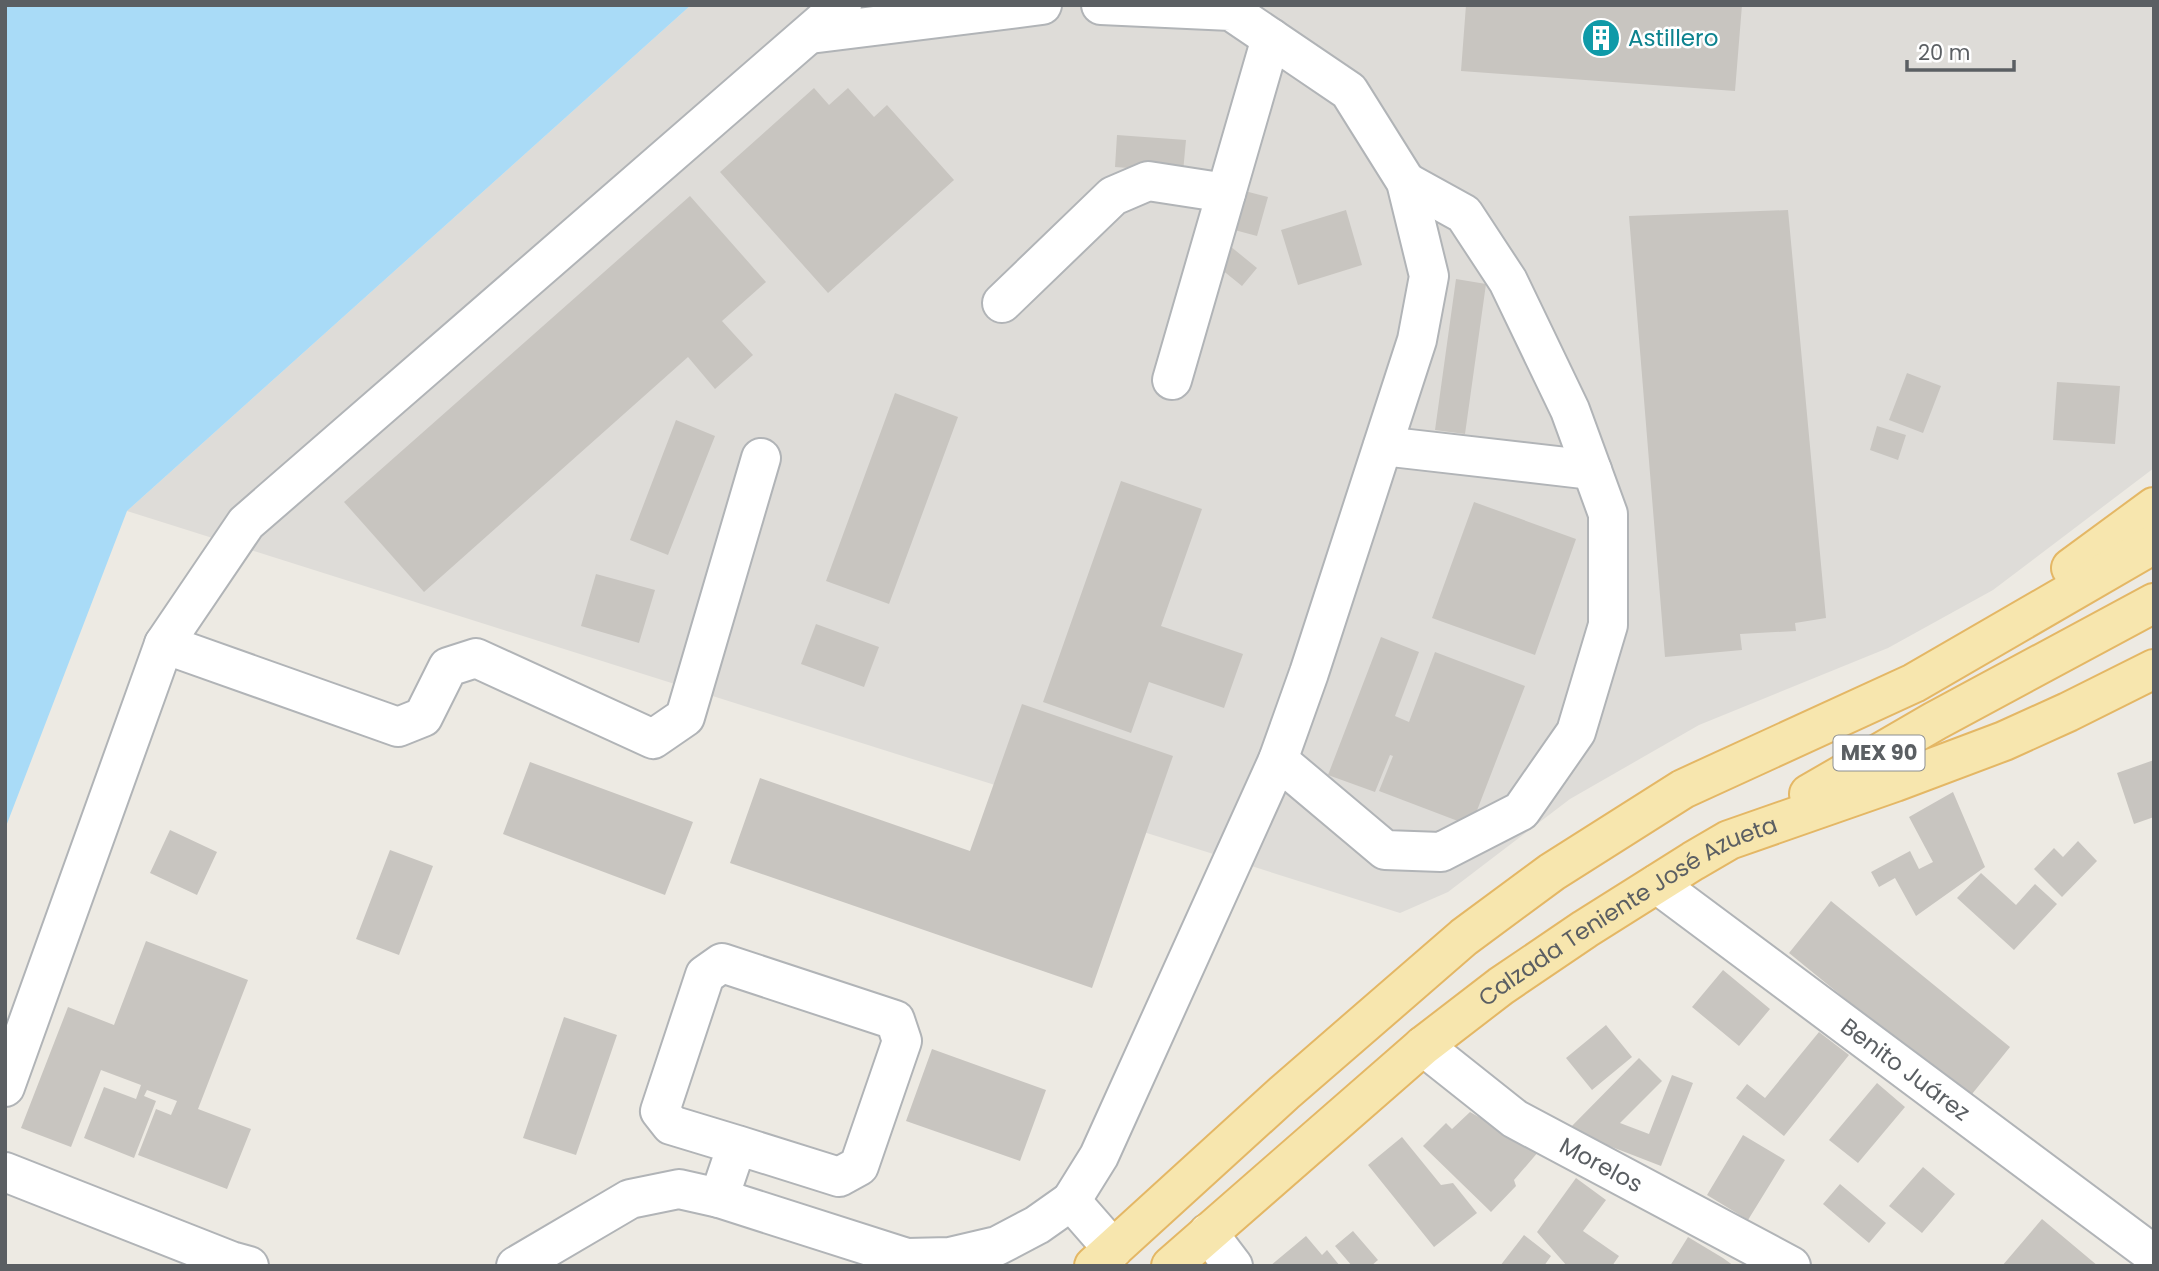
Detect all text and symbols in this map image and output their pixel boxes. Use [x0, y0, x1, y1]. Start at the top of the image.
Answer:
building icon: Astillero [1580, 17, 1622, 59]
place label: Astillero [1628, 22, 1718, 54]
scale bar [1907, 28, 2014, 72]
text: 20 m [1918, 38, 1971, 67]
road number: MEX 90 [1834, 736, 1924, 770]
street label: Calzada Teniente José Azueta [1472, 808, 1782, 1014]
street label: Benito Juárez [1834, 1011, 1977, 1128]
street label: Morelos [1554, 1130, 1648, 1200]

